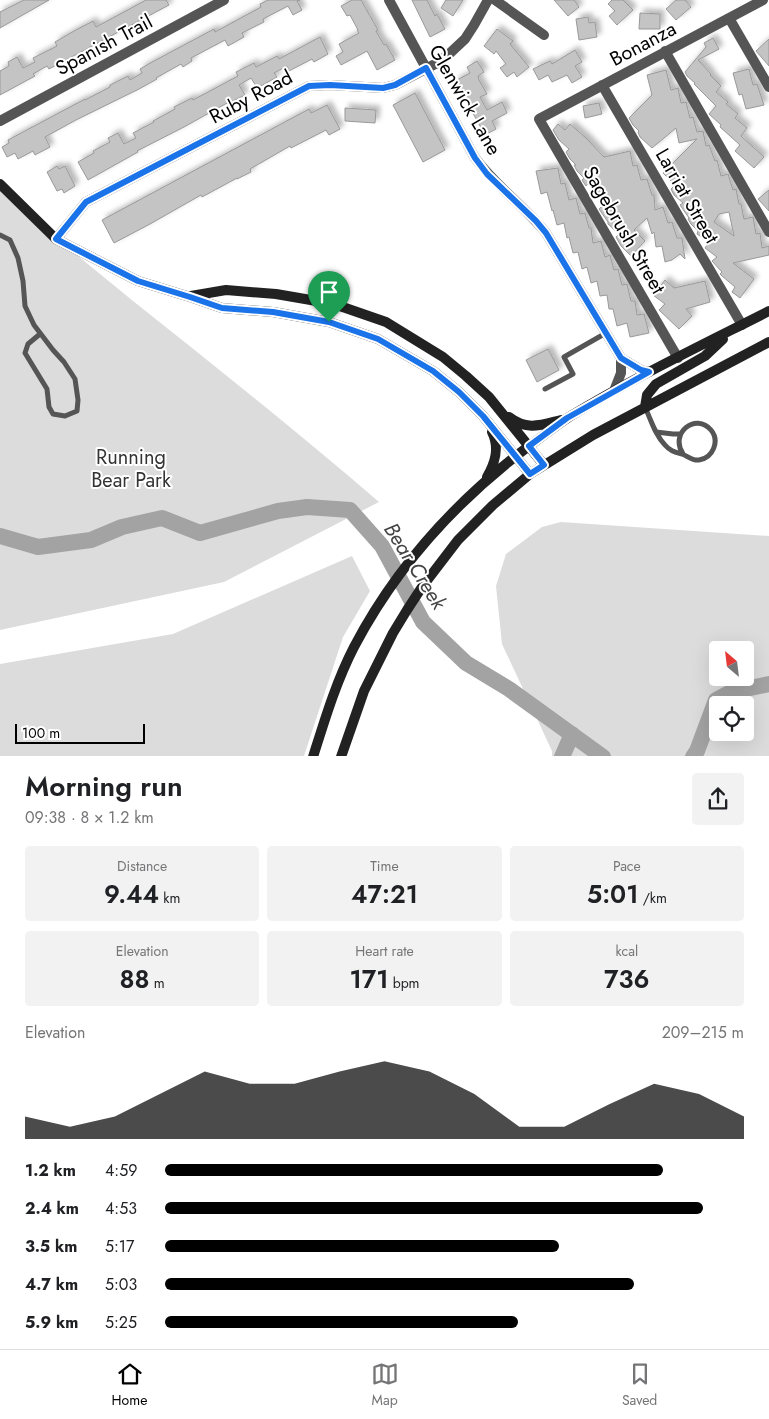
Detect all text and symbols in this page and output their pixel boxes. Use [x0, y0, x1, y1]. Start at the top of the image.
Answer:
street label: Spanish Trail [50, 7, 158, 83]
street label: Bonanza [605, 14, 681, 74]
street label: Glenwick Lane [422, 39, 508, 161]
street label: Ruby Road [204, 63, 298, 131]
street label: Larriat Street [648, 143, 726, 249]
street label: Sagebrush Street [576, 161, 672, 299]
pin [308, 271, 350, 322]
icon: arrive [315, 278, 343, 306]
park label: Running Bear Park [91, 443, 171, 495]
water label: Bear Creek [376, 517, 454, 616]
north arrow [709, 641, 754, 686]
map controls [709, 641, 754, 741]
button: locate [709, 696, 754, 741]
scale bar [15, 722, 145, 745]
text: 100 m [22, 723, 60, 743]
text: Morning run [25, 766, 183, 807]
button: share [692, 773, 744, 825]
text: 09:38 · 8 × 1.2 km [25, 806, 154, 829]
text: Distance [117, 856, 167, 876]
text: Time [370, 856, 399, 876]
text: Pace [613, 856, 641, 876]
text: 9.44 [104, 876, 159, 912]
text: 47:21 [351, 876, 418, 912]
text: 5:01 [587, 876, 638, 912]
text: km [159, 888, 180, 908]
text: /km [638, 888, 667, 908]
text: Elevation [116, 941, 169, 961]
text: Heart rate [355, 941, 414, 961]
text: kcal [616, 941, 638, 961]
text: 88 [120, 961, 150, 997]
text: 171 [349, 961, 388, 997]
text: 736 [604, 961, 650, 997]
text: m [150, 973, 165, 993]
text: bpm [388, 973, 420, 993]
text: Elevation [25, 1021, 85, 1044]
text: 209–215 m [662, 1021, 744, 1044]
text: 1.2 km [25, 1159, 76, 1182]
text: 4:59 [105, 1159, 137, 1182]
text: 2.4 km [25, 1197, 79, 1220]
text: 4:53 [105, 1197, 137, 1220]
text: 3.5 km [25, 1235, 77, 1258]
text: 5:17 [105, 1235, 134, 1258]
text: 4.7 km [25, 1273, 78, 1296]
text: 5:03 [105, 1273, 137, 1296]
text: 5.9 km [25, 1311, 78, 1334]
text: 5:25 [105, 1311, 137, 1334]
tab: Home [112, 1360, 147, 1410]
tab: Map [371, 1360, 399, 1410]
tab: Saved [622, 1360, 657, 1410]

